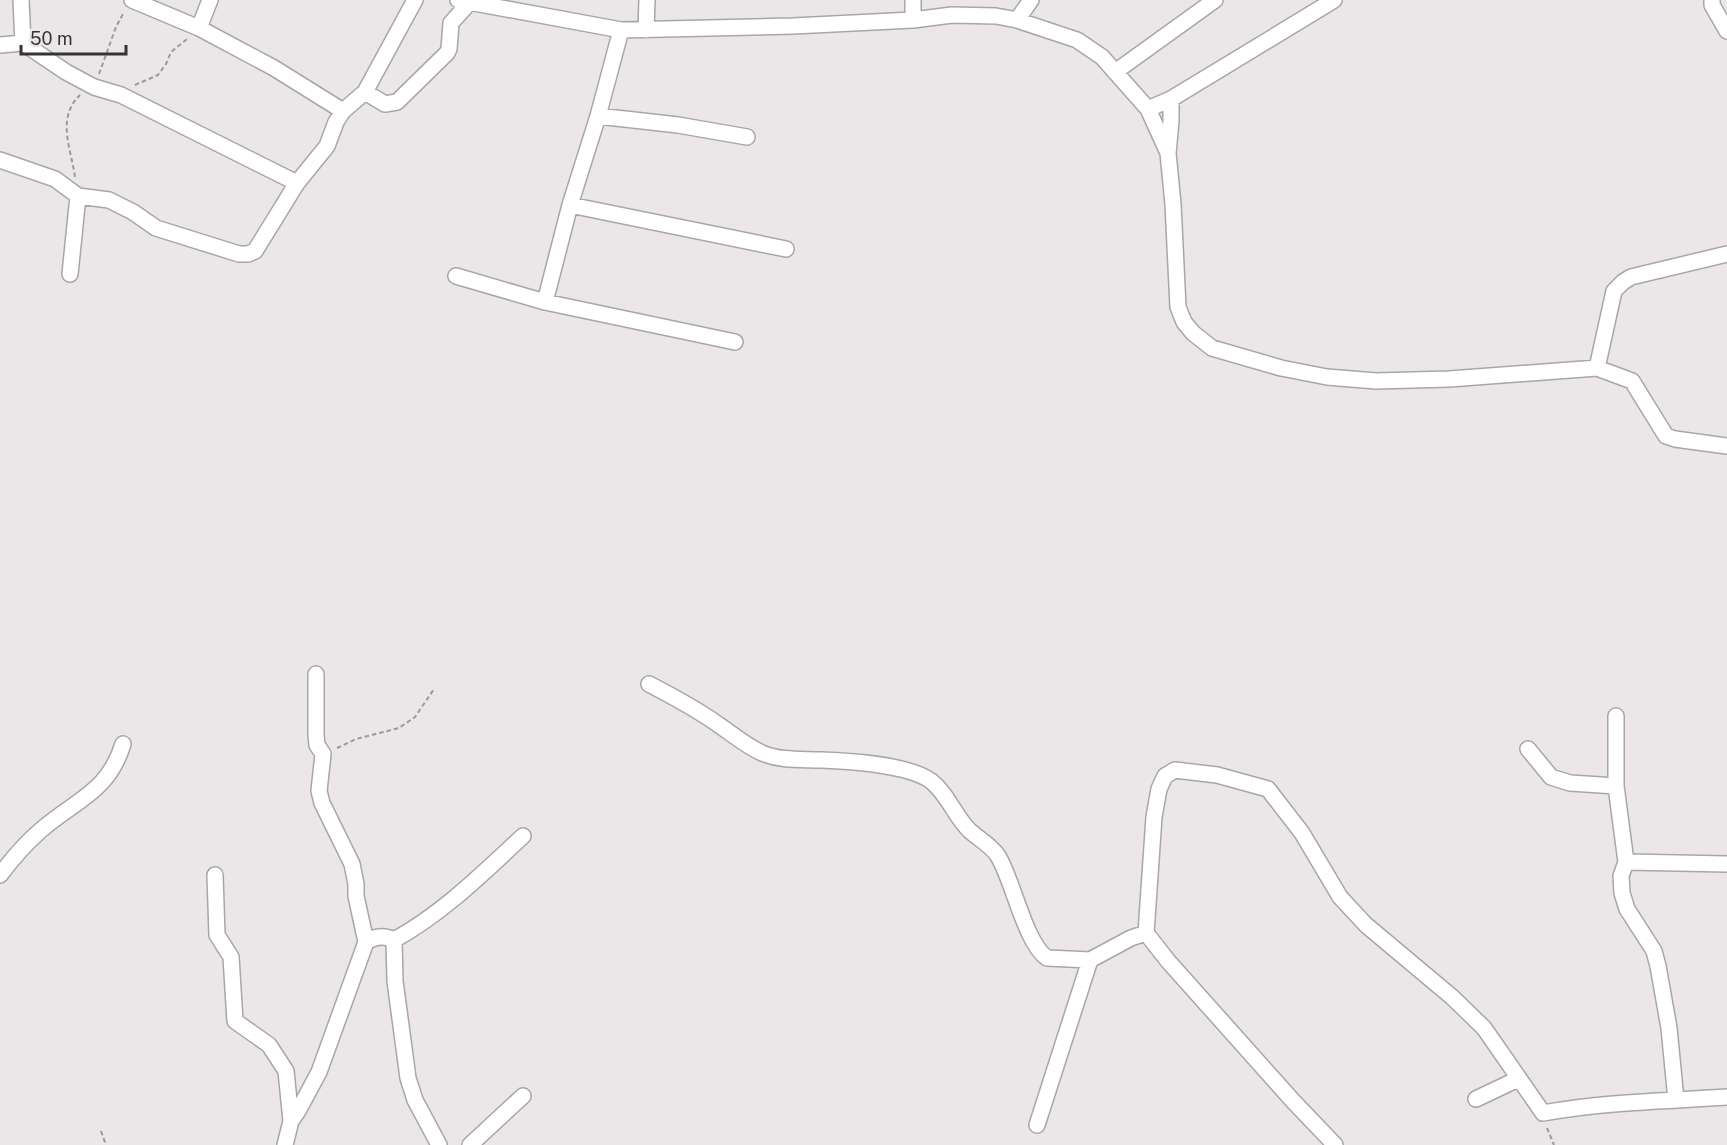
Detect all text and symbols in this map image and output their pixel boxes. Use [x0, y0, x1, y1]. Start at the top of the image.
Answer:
scale bar [21, 18, 126, 56]
text: 50 m [30, 28, 73, 49]

